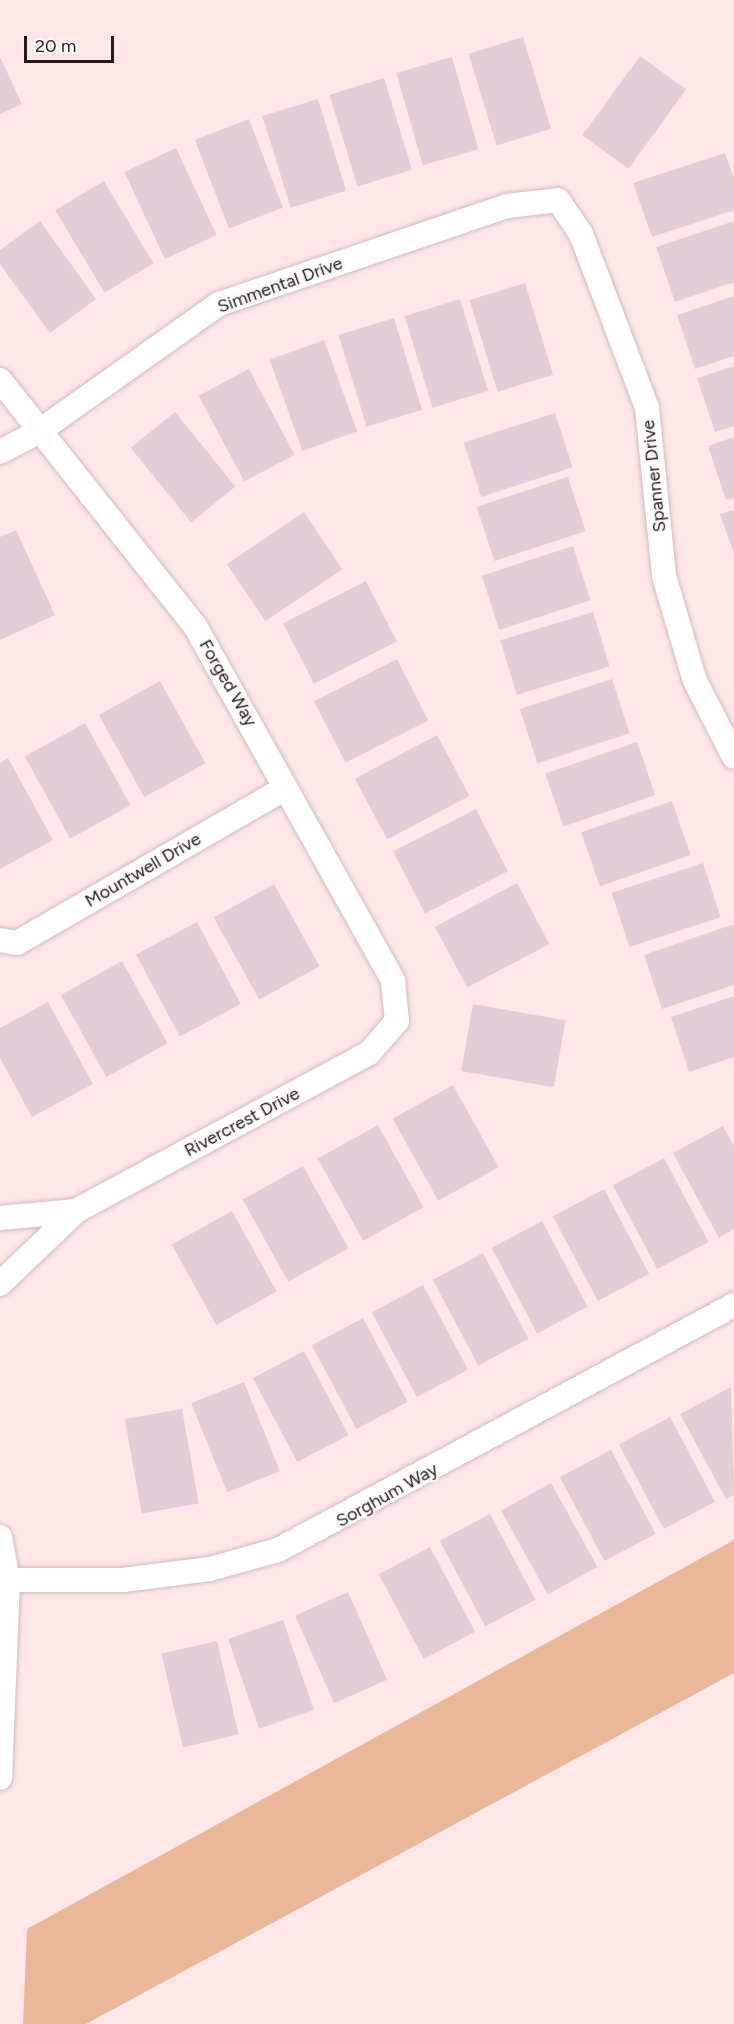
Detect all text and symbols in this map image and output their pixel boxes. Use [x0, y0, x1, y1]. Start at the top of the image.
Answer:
scale bar [27, 24, 117, 62]
text: 20 m [35, 35, 76, 57]
street label: Simmental Drive [214, 252, 346, 318]
street label: Spanner Drive [637, 419, 671, 533]
street label: Forged Way [194, 636, 262, 730]
street label: Mountwell Drive [81, 828, 205, 912]
street label: Rivercrest Drive [181, 1083, 303, 1161]
street label: Sorghum Way [332, 1458, 442, 1532]

